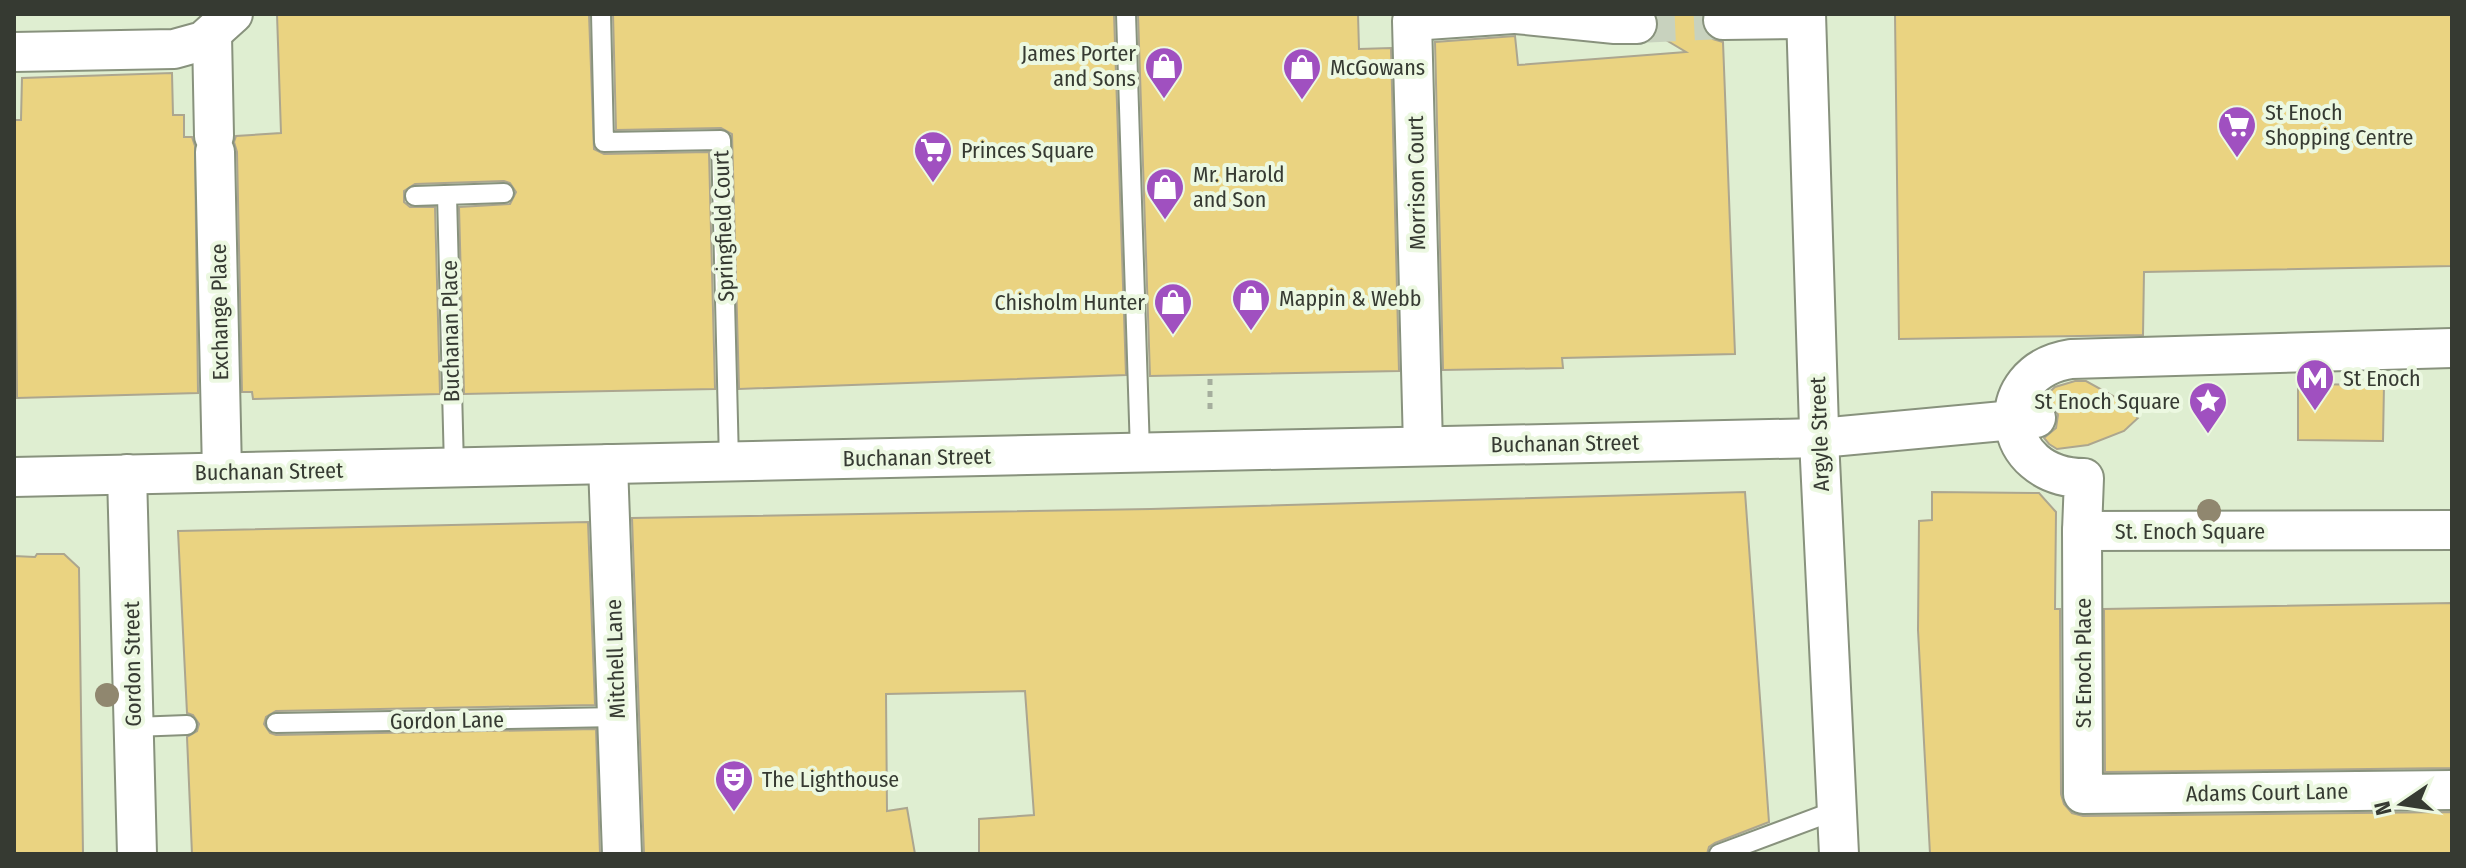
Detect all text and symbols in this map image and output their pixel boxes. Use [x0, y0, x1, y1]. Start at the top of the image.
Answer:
place label: James Porter and Sons [1021, 40, 1136, 92]
shop icon: James Porter and Sons [1143, 45, 1185, 100]
shop icon: McGowans [1281, 46, 1323, 101]
place label: McGowans [1330, 54, 1425, 81]
place label: St Enoch Shopping Centre [2265, 99, 2413, 151]
supermarket icon: St Enoch Shopping Centre [2216, 104, 2258, 159]
street label: Morrison Court [1402, 115, 1431, 250]
supermarket icon: Princes Square [912, 129, 954, 184]
place label: Princes Square [961, 137, 1094, 164]
street label: Springfield Court [707, 149, 740, 302]
place label: Mr. Harold and Son [1193, 161, 1285, 213]
shop icon: Mr. Harold and Son [1144, 166, 1186, 221]
street label: Exchange Place [205, 243, 234, 381]
street label: Buchanan Place [436, 260, 465, 402]
shop icon: Mappin & Webb [1230, 277, 1272, 332]
shop icon: Chisholm Hunter [1152, 281, 1194, 336]
place label: Mappin & Webb [1279, 285, 1421, 312]
place label: Chisholm Hunter [995, 289, 1145, 316]
metro station icon: St Enoch [2294, 357, 2336, 412]
place label: St Enoch [2343, 365, 2421, 392]
street label: Argyle Street [1804, 375, 1835, 492]
place icon: St Enoch Square [2187, 380, 2229, 435]
place label: St Enoch Square [2034, 388, 2180, 415]
street label: Buchanan Street [1490, 429, 1640, 458]
street label: Buchanan Street [842, 443, 992, 472]
street label: Buchanan Street [194, 457, 344, 486]
street label: St. Enoch Square [2115, 518, 2265, 545]
street label: St Enoch Place [2070, 598, 2097, 728]
street label: Mitchell Lane [600, 599, 631, 719]
street label: Gordon Street [118, 600, 147, 727]
street label: Gordon Lane [390, 706, 504, 735]
theatre icon: The Lighthouse [713, 758, 755, 813]
north arrow [2362, 764, 2442, 844]
place label: The Lighthouse [762, 766, 899, 793]
street label: Adams Court Lane [2186, 778, 2348, 807]
text: N [2368, 799, 2398, 818]

